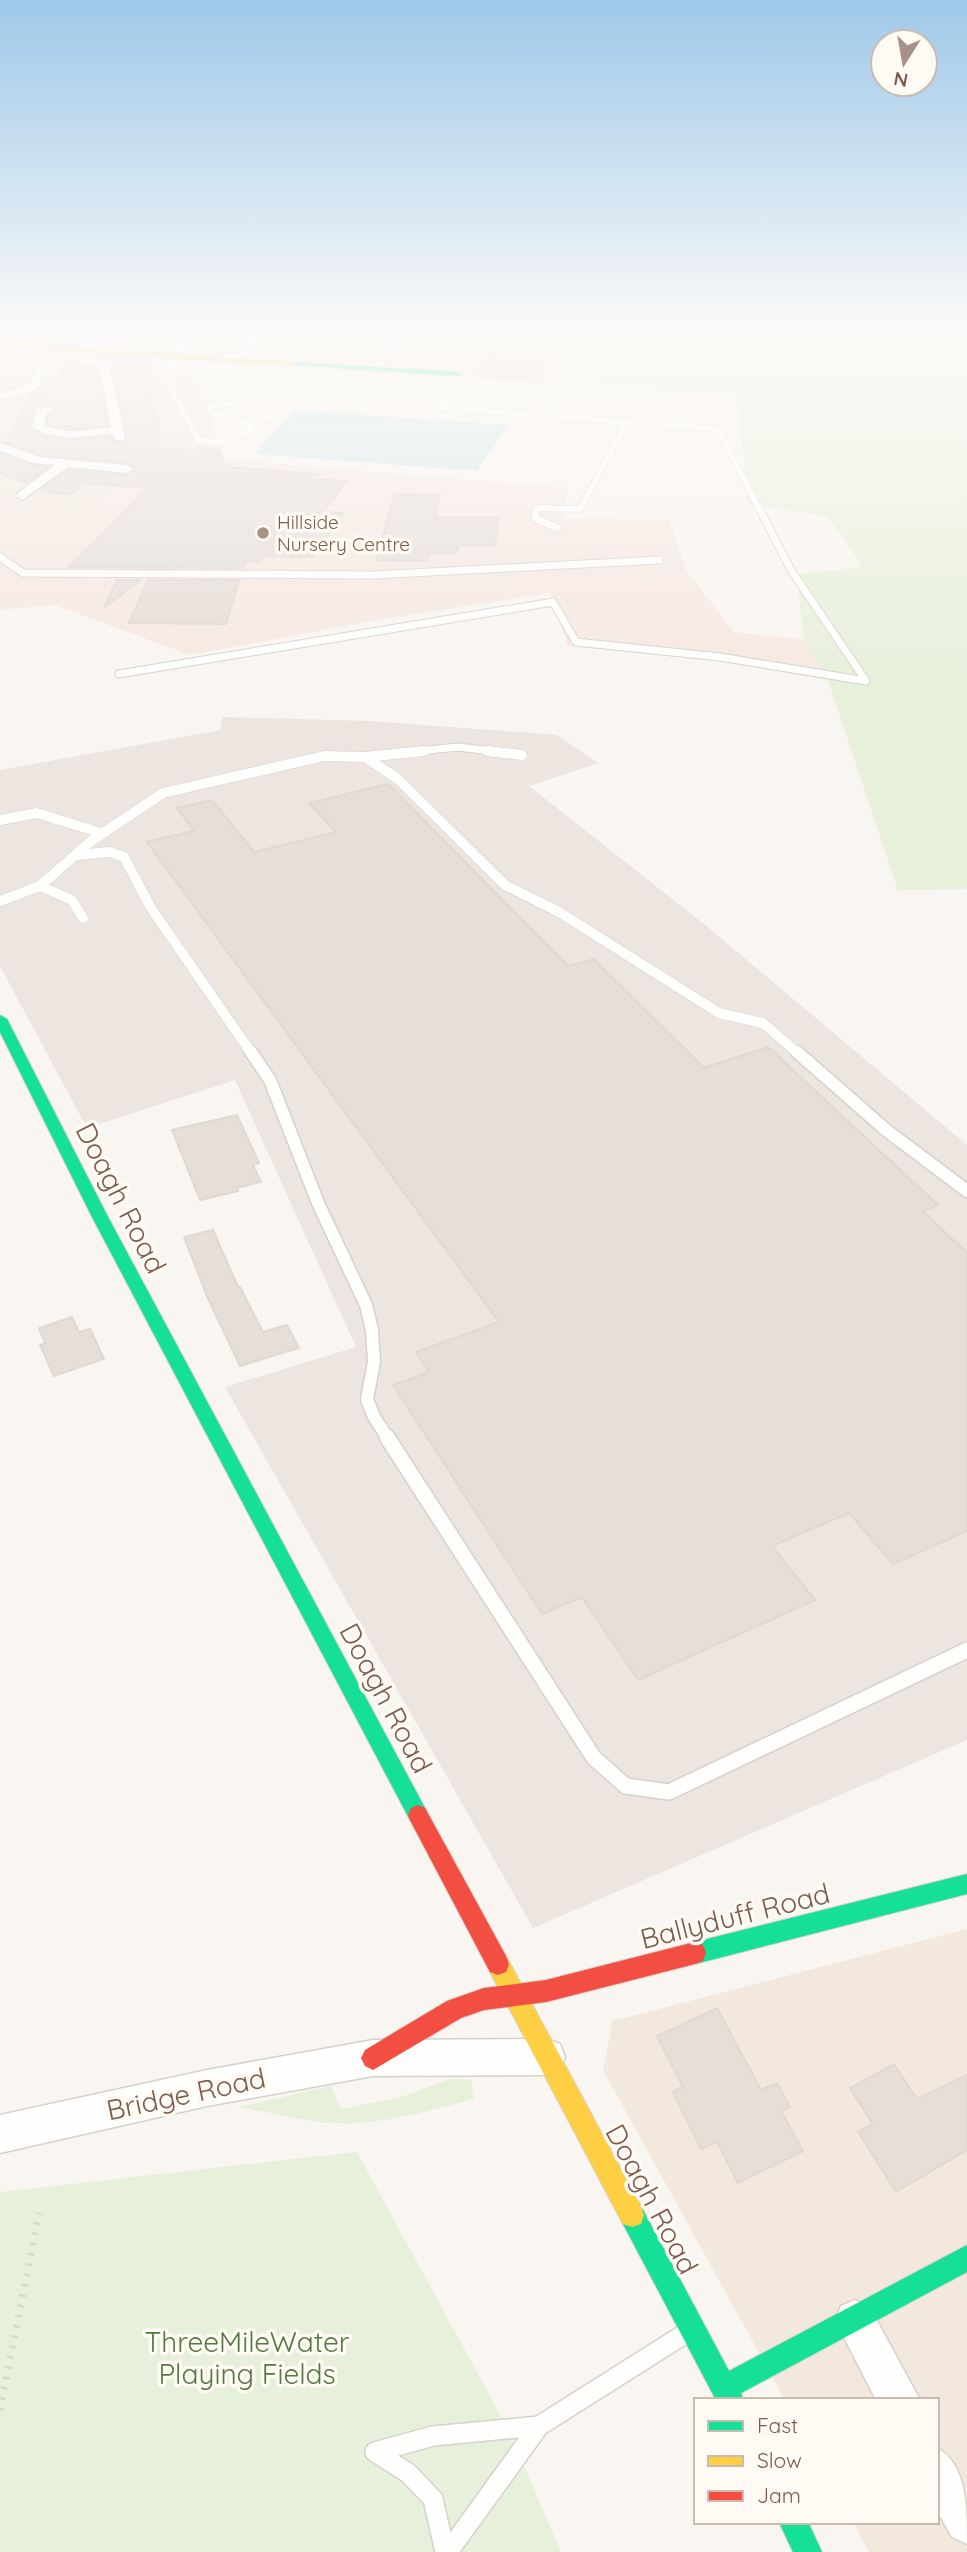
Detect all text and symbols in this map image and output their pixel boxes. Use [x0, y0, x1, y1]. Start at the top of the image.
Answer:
north arrow [869, 28, 939, 98]
text: N [892, 67, 910, 93]
place label: Hillside Nursery Centre [277, 510, 410, 556]
marker: Hillside Nursery Centre [255, 525, 271, 541]
street label: Doagh Road [68, 1116, 174, 1279]
street label: Doagh Road [332, 1617, 441, 1779]
street label: Ballyduff Road [637, 1875, 833, 1956]
street label: Bridge Road [103, 2060, 269, 2127]
street label: Doagh Road [598, 2118, 707, 2280]
park label: ThreeMileWater Playing Fields [144, 2324, 350, 2391]
legend [694, 2398, 939, 2524]
text: Fast [757, 2412, 798, 2438]
text: Slow [757, 2447, 802, 2473]
text: Jam [757, 2482, 801, 2508]

